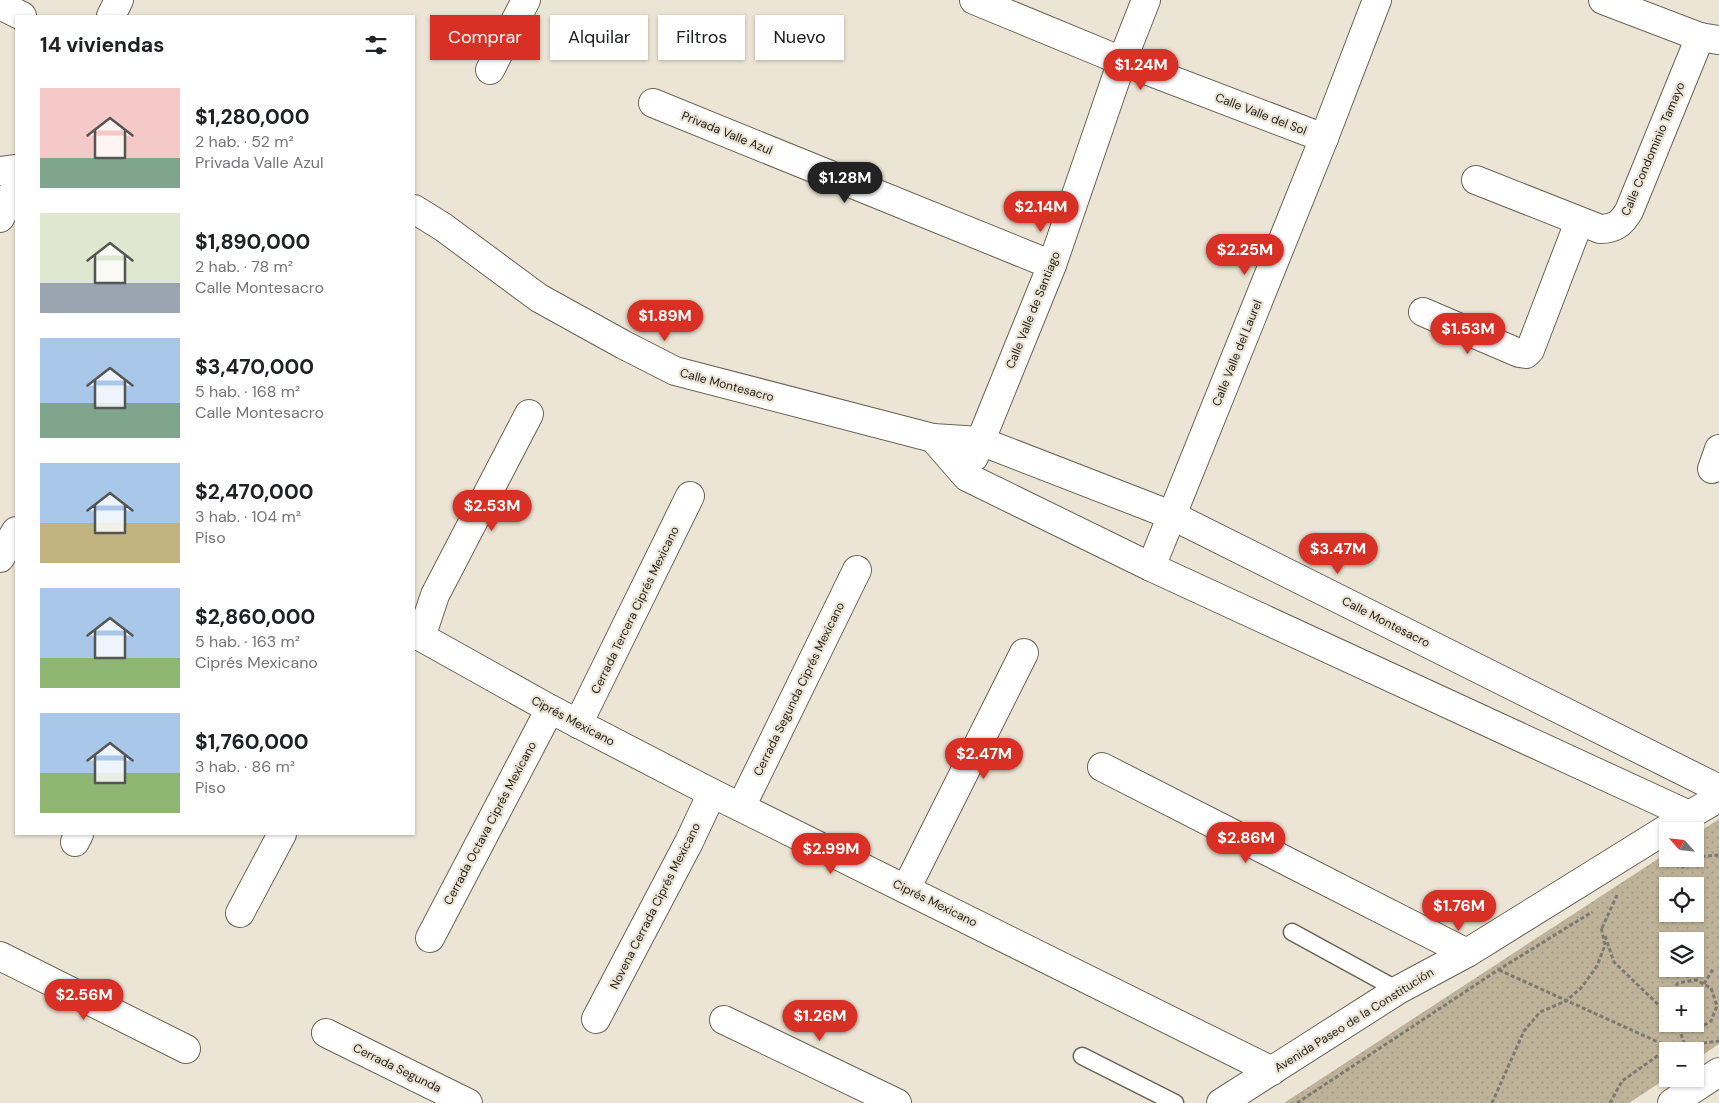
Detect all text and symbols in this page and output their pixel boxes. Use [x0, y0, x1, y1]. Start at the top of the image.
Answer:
chip: Comprar [430, 15, 540, 60]
chip: Alquilar [550, 15, 648, 60]
chip: Filtros [658, 15, 745, 60]
chip: Nuevo [755, 15, 844, 60]
text: 14 viviendas [40, 31, 164, 59]
icon: filters [362, 31, 390, 59]
pin: $1.24M [1100, 48, 1182, 91]
text: $1.24M [1114, 54, 1168, 75]
street label: Calle Condominio Tamayo [1617, 80, 1689, 218]
street label: Calle Valle del Sol [1213, 89, 1309, 139]
text: $1,280,000 [195, 103, 309, 131]
icon: home [80, 108, 140, 168]
street label: Privada Valle Azul [679, 108, 775, 158]
text: 2 hab. · 52 m² [195, 131, 294, 152]
text: Privada Valle Azul [195, 152, 323, 173]
pin: $1.28M [804, 162, 886, 204]
text: $1.28M [819, 167, 871, 188]
pin: $2.14M [1000, 190, 1082, 233]
text: $2.14M [1015, 196, 1067, 217]
text: $1,890,000 [195, 228, 310, 256]
icon: home [80, 233, 140, 293]
pin: $2.25M [1204, 234, 1286, 276]
text: $2.25M [1217, 239, 1273, 260]
street label: Calle Valle de Santiago [1002, 249, 1064, 371]
text: 2 hab. · 78 m² [195, 256, 293, 277]
text: Calle Montesacro [195, 277, 324, 298]
street label: Calle Valle del Laurel [1208, 297, 1266, 409]
pin: $1.89M [624, 300, 706, 342]
text: $1.89M [638, 305, 692, 326]
pin: $1.53M [1427, 312, 1509, 355]
text: $1.53M [1441, 318, 1495, 339]
text: $3,470,000 [195, 353, 314, 381]
icon: home [80, 358, 140, 418]
street label: Calle Montesacro [678, 365, 776, 405]
text: 5 hab. · 168 m² [195, 381, 300, 402]
text: Calle Montesacro [195, 402, 324, 423]
text: $2,470,000 [195, 478, 313, 506]
icon: home [80, 483, 140, 543]
pin: $2.53M [451, 490, 533, 532]
text: $2.53M [464, 495, 520, 516]
text: 3 hab. · 104 m² [195, 506, 301, 527]
street label: Cerrada Tercera Ciprés Mexicano [587, 523, 683, 697]
text: Piso [195, 527, 226, 548]
pin: $3.47M [1297, 532, 1379, 575]
text: $3.47M [1310, 538, 1366, 559]
street label: Calle Montesacro [1339, 593, 1433, 651]
street label: Cerrada Segunda Ciprés Mexicano [750, 599, 848, 779]
text: $2,860,000 [195, 603, 315, 631]
icon: home [80, 608, 140, 668]
text: 5 hab. · 163 m² [195, 631, 300, 652]
text: Ciprés Mexicano [195, 652, 318, 673]
street label: Ciprés Mexicano [529, 692, 617, 750]
text: $1,760,000 [195, 728, 309, 756]
icon: home [80, 733, 140, 793]
street label: Cerrada Octava Ciprés Mexicano [440, 738, 540, 908]
pin: $2.47M [943, 738, 1025, 780]
text: $2.47M [956, 743, 1012, 764]
text: 3 hab. · 86 m² [195, 756, 295, 777]
text: Piso [195, 777, 226, 798]
street label: Novena Cerrada Ciprés Mexicano [606, 820, 704, 992]
pin: $2.86M [1205, 822, 1287, 864]
north arrow [1659, 822, 1704, 868]
map controls [1659, 822, 1704, 1087]
text: $2.86M [1217, 827, 1275, 848]
pin: $2.99M [790, 832, 872, 875]
text: $2.99M [803, 838, 859, 859]
street label: Ciprés Mexicano [890, 876, 980, 930]
button: locate [1659, 877, 1704, 922]
pin: $1.76M [1418, 890, 1500, 932]
text: $1.76M [1433, 895, 1485, 916]
button: layers [1659, 932, 1704, 977]
street label: Avenida Paseo de la Constitución [1271, 964, 1437, 1076]
pin: $2.56M [43, 978, 125, 1021]
text: $2.56M [55, 984, 113, 1005]
button: + [1659, 987, 1704, 1032]
pin: $1.26M [779, 1000, 861, 1042]
text: $1.26M [793, 1005, 847, 1026]
street label: Cerrada Segunda [350, 1040, 444, 1096]
button: − [1659, 1042, 1704, 1087]

